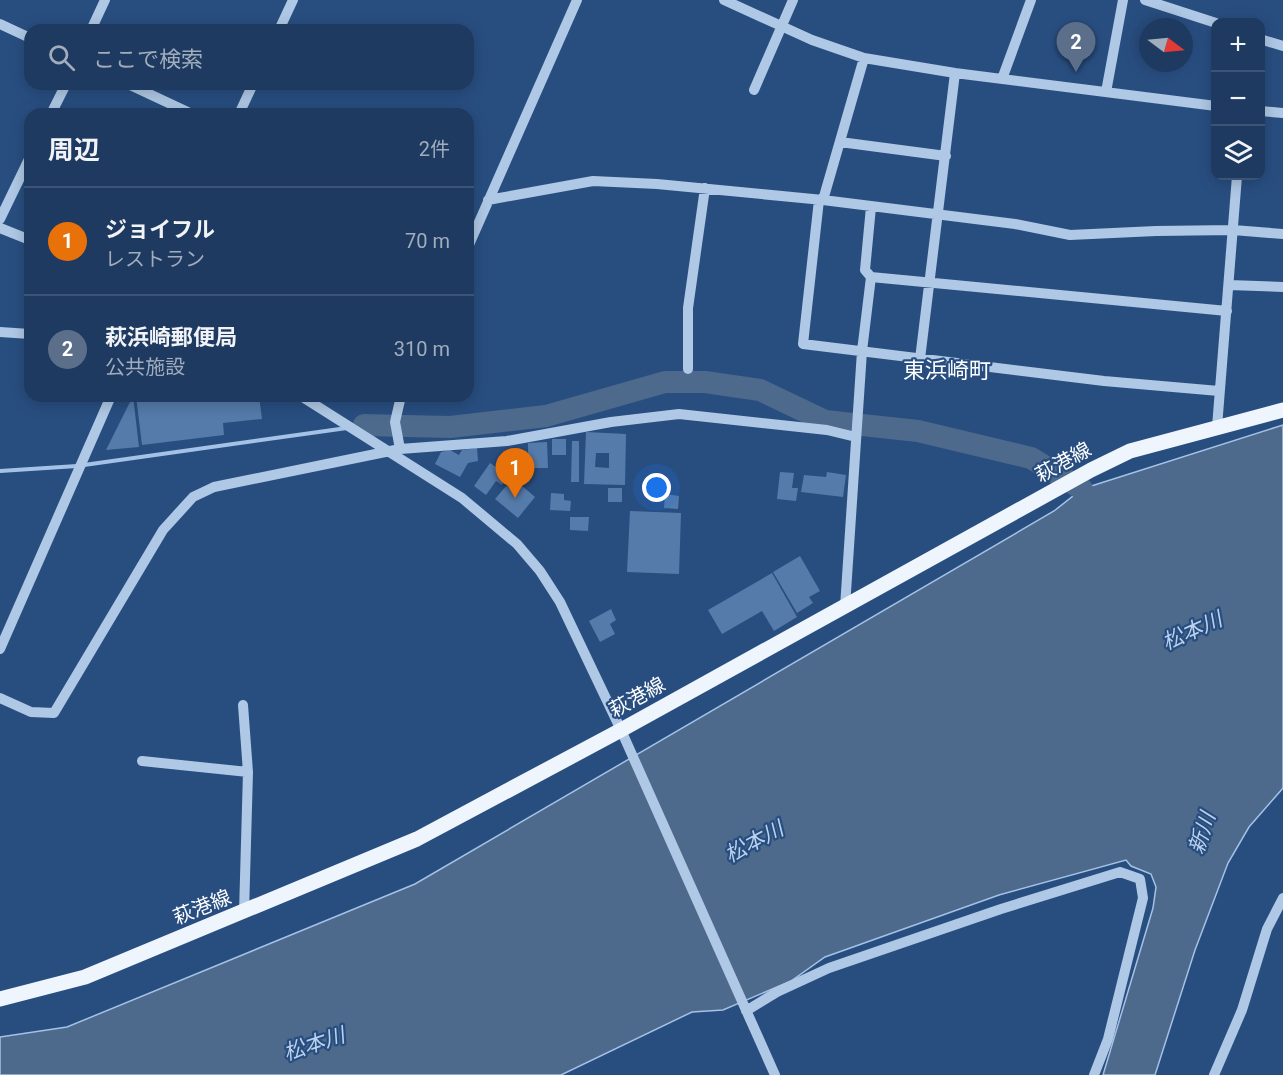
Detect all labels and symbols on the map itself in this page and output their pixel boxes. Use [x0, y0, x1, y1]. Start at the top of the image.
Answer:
north arrow [1139, 18, 1193, 72]
pin: 2 [1056, 22, 1096, 72]
district label: 東浜崎町 [903, 358, 991, 383]
street label: 萩港線 [1031, 437, 1095, 487]
pin: 1 [496, 448, 534, 498]
your location [642, 473, 671, 502]
water label: 松本川 [1158, 606, 1227, 655]
street label: 萩港線 [605, 672, 669, 722]
water label: 新川 [1184, 807, 1221, 857]
water label: 松本川 [721, 816, 789, 867]
street label: 萩港線 [170, 885, 234, 929]
water label: 松本川 [280, 1022, 350, 1065]

